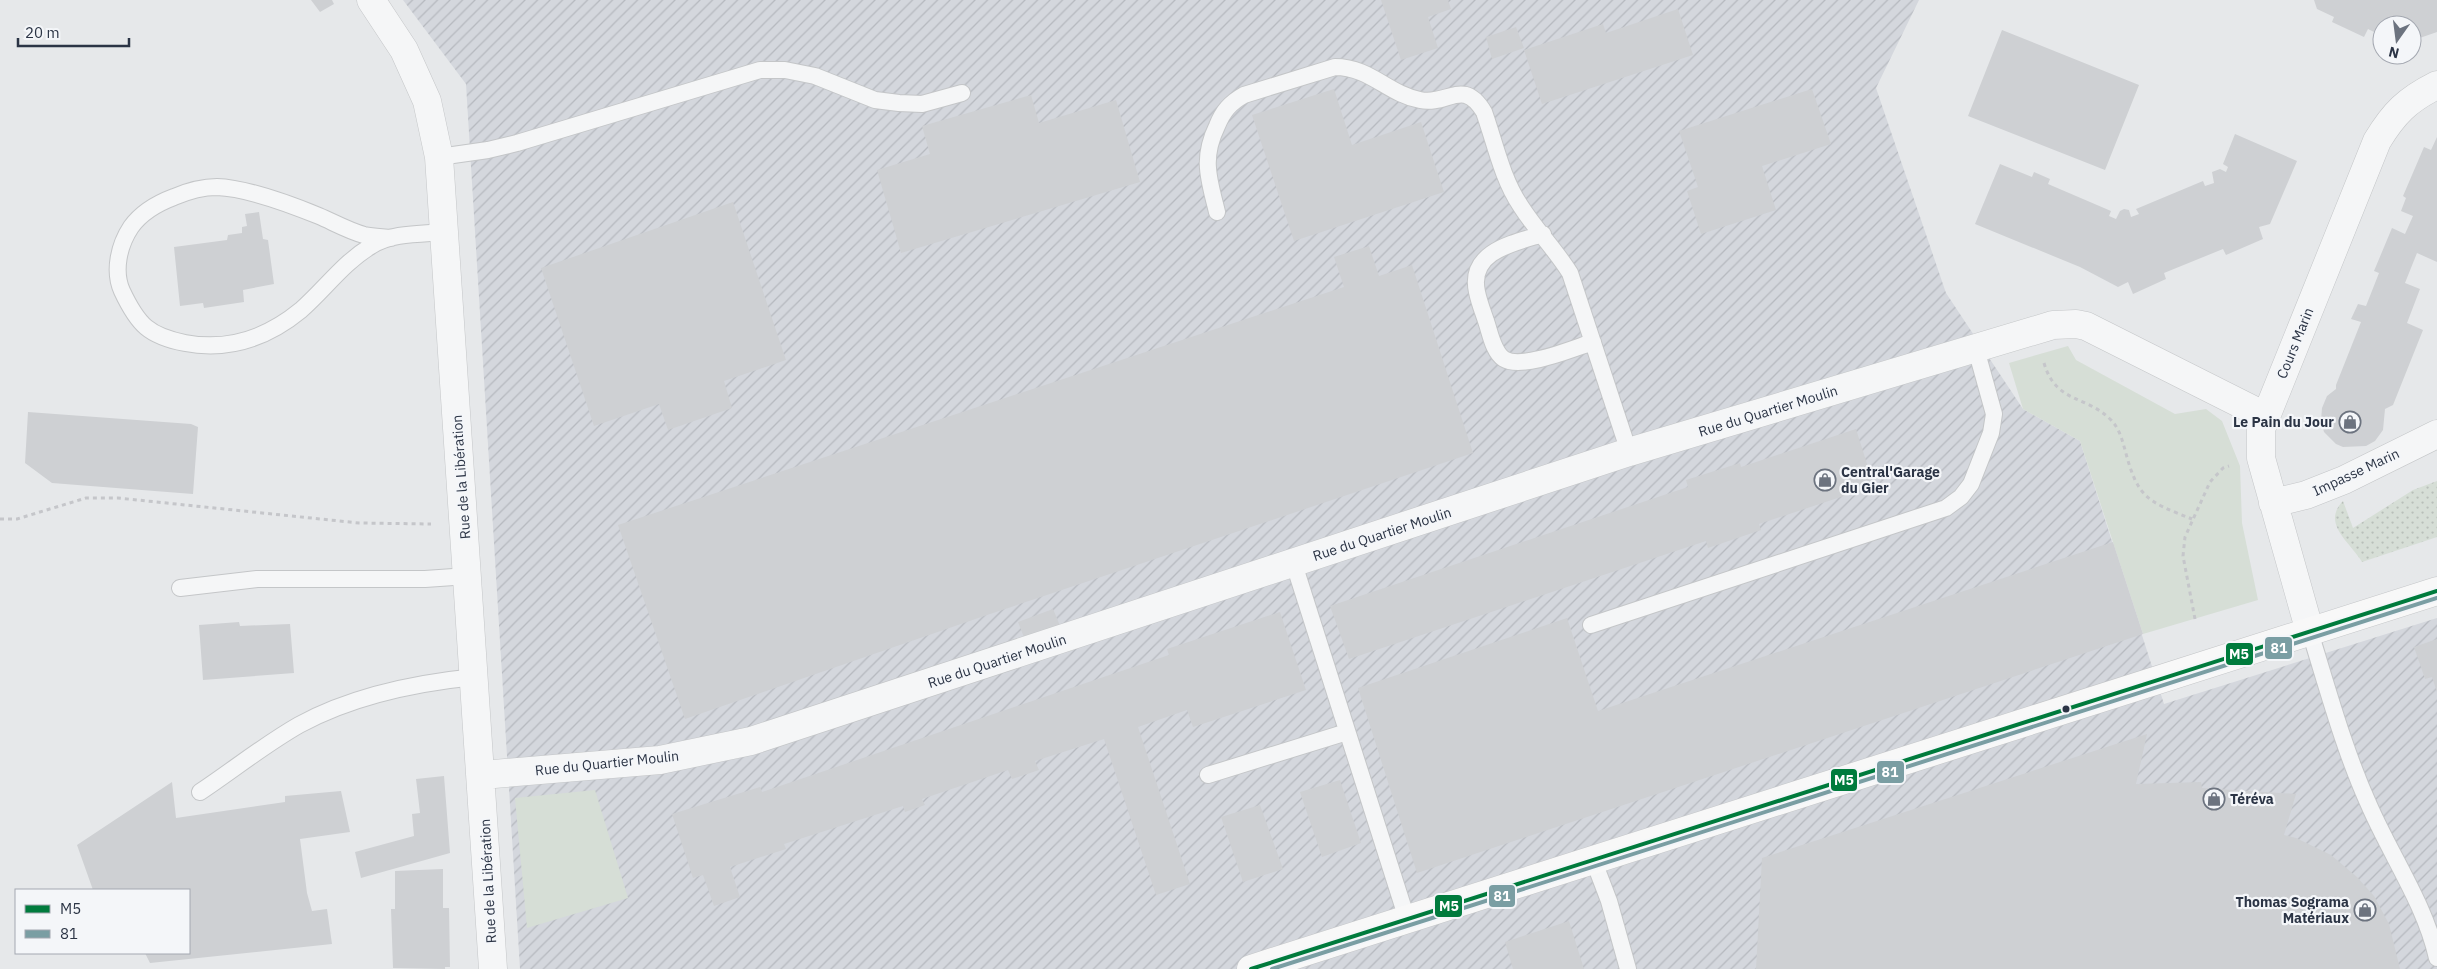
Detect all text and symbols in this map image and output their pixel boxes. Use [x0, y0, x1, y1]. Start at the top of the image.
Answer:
scale bar [18, 15, 129, 47]
north arrow [2372, 15, 2422, 65]
text: 20 m [25, 23, 60, 42]
text: N [2387, 43, 2401, 63]
street label: Cours Marin [2273, 305, 2317, 381]
street label: Rue du Quartier Moulin [1696, 381, 1840, 441]
shop icon: Le Pain du Jour [2338, 410, 2362, 434]
place label: Le Pain du Jour [2233, 413, 2334, 431]
street label: Rue de la Libération [448, 414, 474, 540]
street label: Impasse Marin [2310, 444, 2402, 500]
place label: Central'Garage du Gier [1841, 463, 1940, 497]
shop icon: Central'Garage du Gier [1813, 468, 1837, 492]
street label: Rue du Quartier Moulin [1310, 503, 1454, 565]
street label: Rue du Quartier Moulin [925, 630, 1069, 692]
line badge: 81 [2264, 636, 2293, 660]
text: 81 [2271, 639, 2288, 657]
line badge: M5 [2225, 642, 2254, 666]
text: M5 [2229, 645, 2249, 663]
unlabelled marker [2061, 704, 2071, 714]
street label: Rue du Quartier Moulin [534, 746, 680, 780]
line badge: 81 [1876, 760, 1905, 784]
text: 81 [1882, 763, 1899, 781]
line badge: M5 [1830, 768, 1858, 792]
text: M5 [1834, 771, 1854, 789]
shop icon: Téréva [2202, 787, 2226, 811]
place label: Téréva [2230, 790, 2274, 808]
street label: Rue de la Libération [476, 818, 500, 944]
line badge: 81 [1488, 884, 1516, 908]
text: 81 [1494, 887, 1511, 905]
legend [15, 889, 190, 954]
place label: Thomas Sograma Matériaux [2235, 893, 2349, 927]
line badge: M5 [1434, 894, 1463, 918]
text: M5 [1439, 897, 1459, 915]
shop icon: Thomas Sograma Matériaux [2353, 898, 2377, 922]
text: M5 [60, 899, 81, 918]
text: 81 [60, 924, 78, 943]

